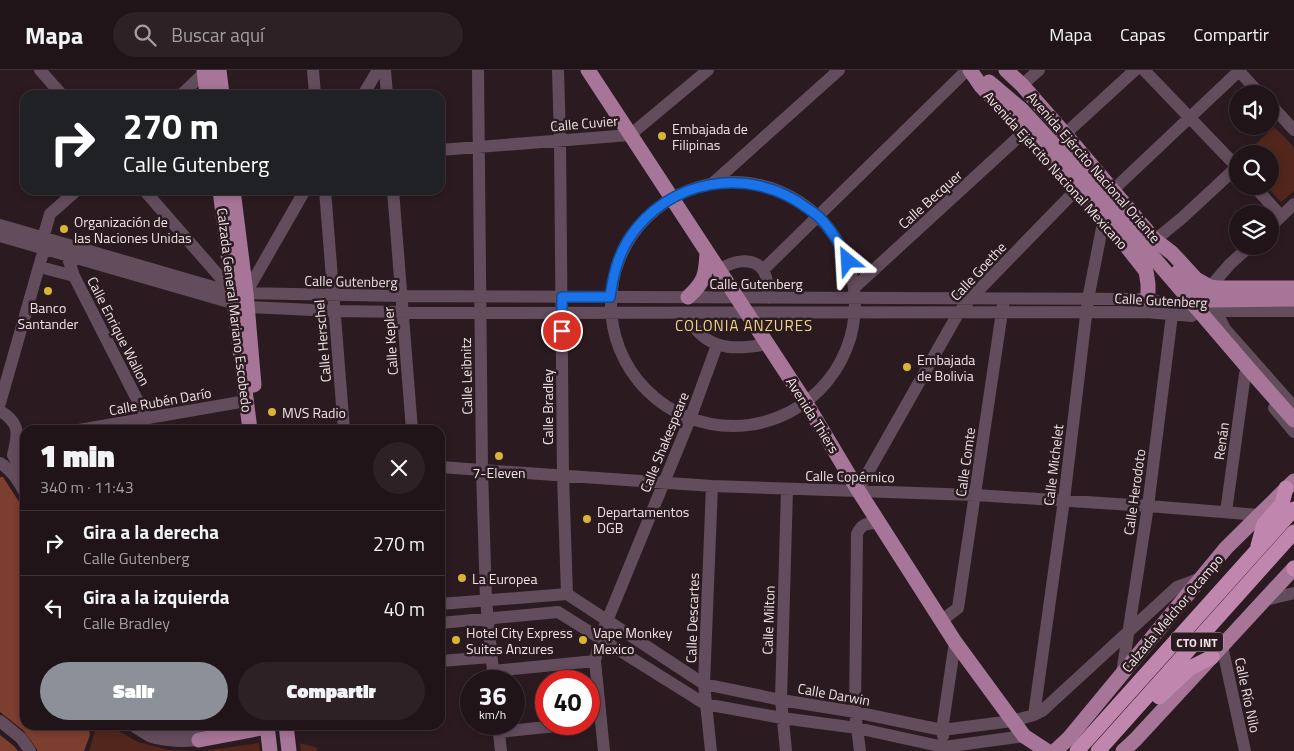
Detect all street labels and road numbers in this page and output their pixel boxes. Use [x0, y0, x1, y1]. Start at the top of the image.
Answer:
street label: Avenida Ejército Nacional Mexicano [979, 86, 1133, 254]
street label: Avenida Ejército Nacional Oriente [1022, 87, 1166, 247]
street label: Calle Cuvier [549, 110, 619, 136]
street label: Calle Becquer [893, 164, 967, 233]
street label: Calzada General Mariano Escobedo [212, 207, 258, 413]
street label: Calle Goethe [945, 237, 1011, 305]
street label: Calle Gutenberg [304, 270, 398, 292]
street label: Calle Enrique Wallon [82, 273, 156, 389]
street label: Calle Gutenberg [709, 273, 803, 294]
street label: Calle Gutenberg [1114, 287, 1208, 313]
street label: Calle Herschel [308, 299, 336, 383]
street label: Calle Kepler [377, 306, 403, 376]
street label: Calle Leibnitz [455, 337, 477, 415]
street label: Calle Bradley [537, 369, 558, 445]
street label: Avenida Thiers [781, 373, 845, 457]
street label: Calle Rubén Darío [107, 382, 213, 420]
street label: Calle Shakespeare [634, 389, 694, 495]
street label: Renán [1208, 421, 1234, 461]
street label: Calle Michelet [1038, 423, 1068, 507]
street label: Calle Comte [950, 426, 980, 498]
street label: Calle Herodoto [1118, 448, 1150, 536]
street label: Calle Copérnico [805, 465, 895, 487]
street label: Calzada Melchor Ocampo [1116, 549, 1228, 677]
street label: Calle Descartes [680, 572, 704, 664]
street label: Calle Milton [756, 585, 780, 655]
road number: CTO INT [1171, 632, 1223, 652]
street label: Calle Río Nilo [1230, 655, 1266, 735]
street label: Calle Darwin [796, 677, 872, 711]

